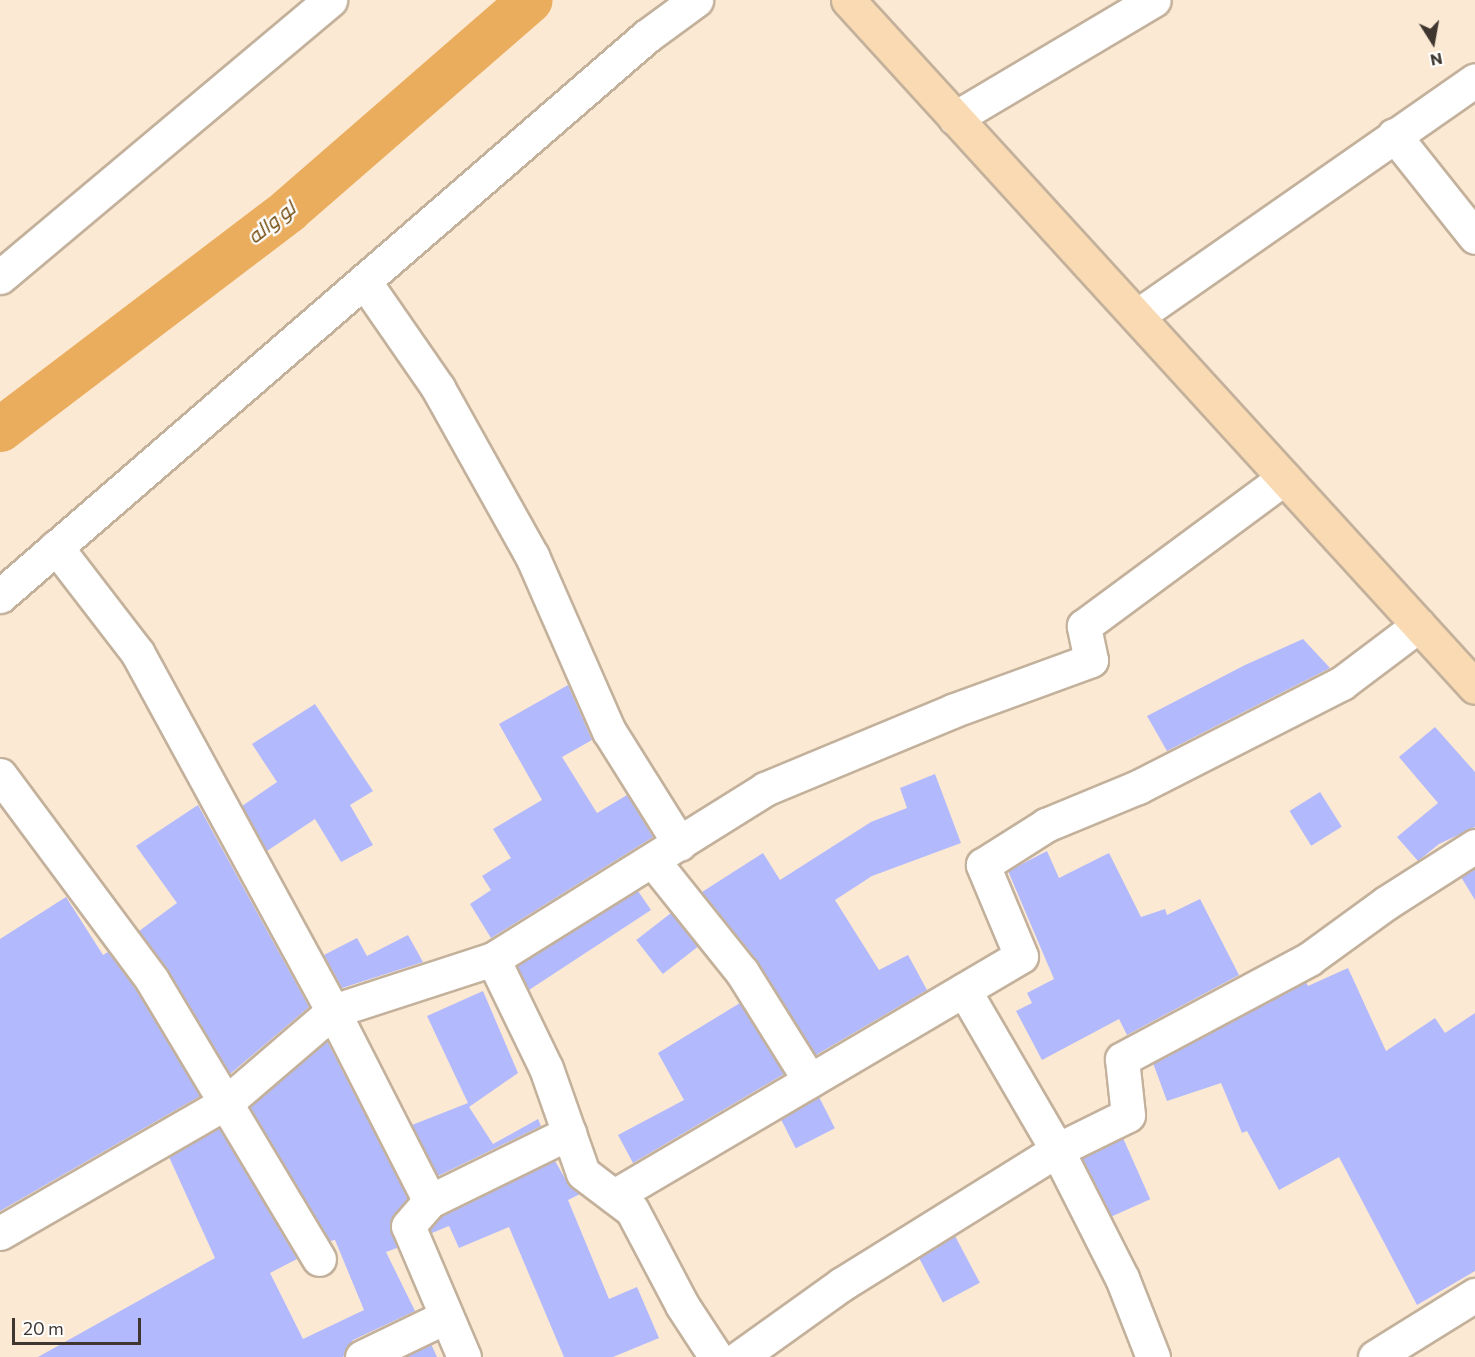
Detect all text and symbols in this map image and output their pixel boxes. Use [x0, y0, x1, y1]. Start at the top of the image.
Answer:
north arrow [1403, 12, 1463, 72]
text: N [1429, 50, 1444, 71]
water label: لو واله [242, 196, 300, 248]
scale bar [15, 1306, 144, 1344]
text: 20 m [23, 1317, 64, 1339]

